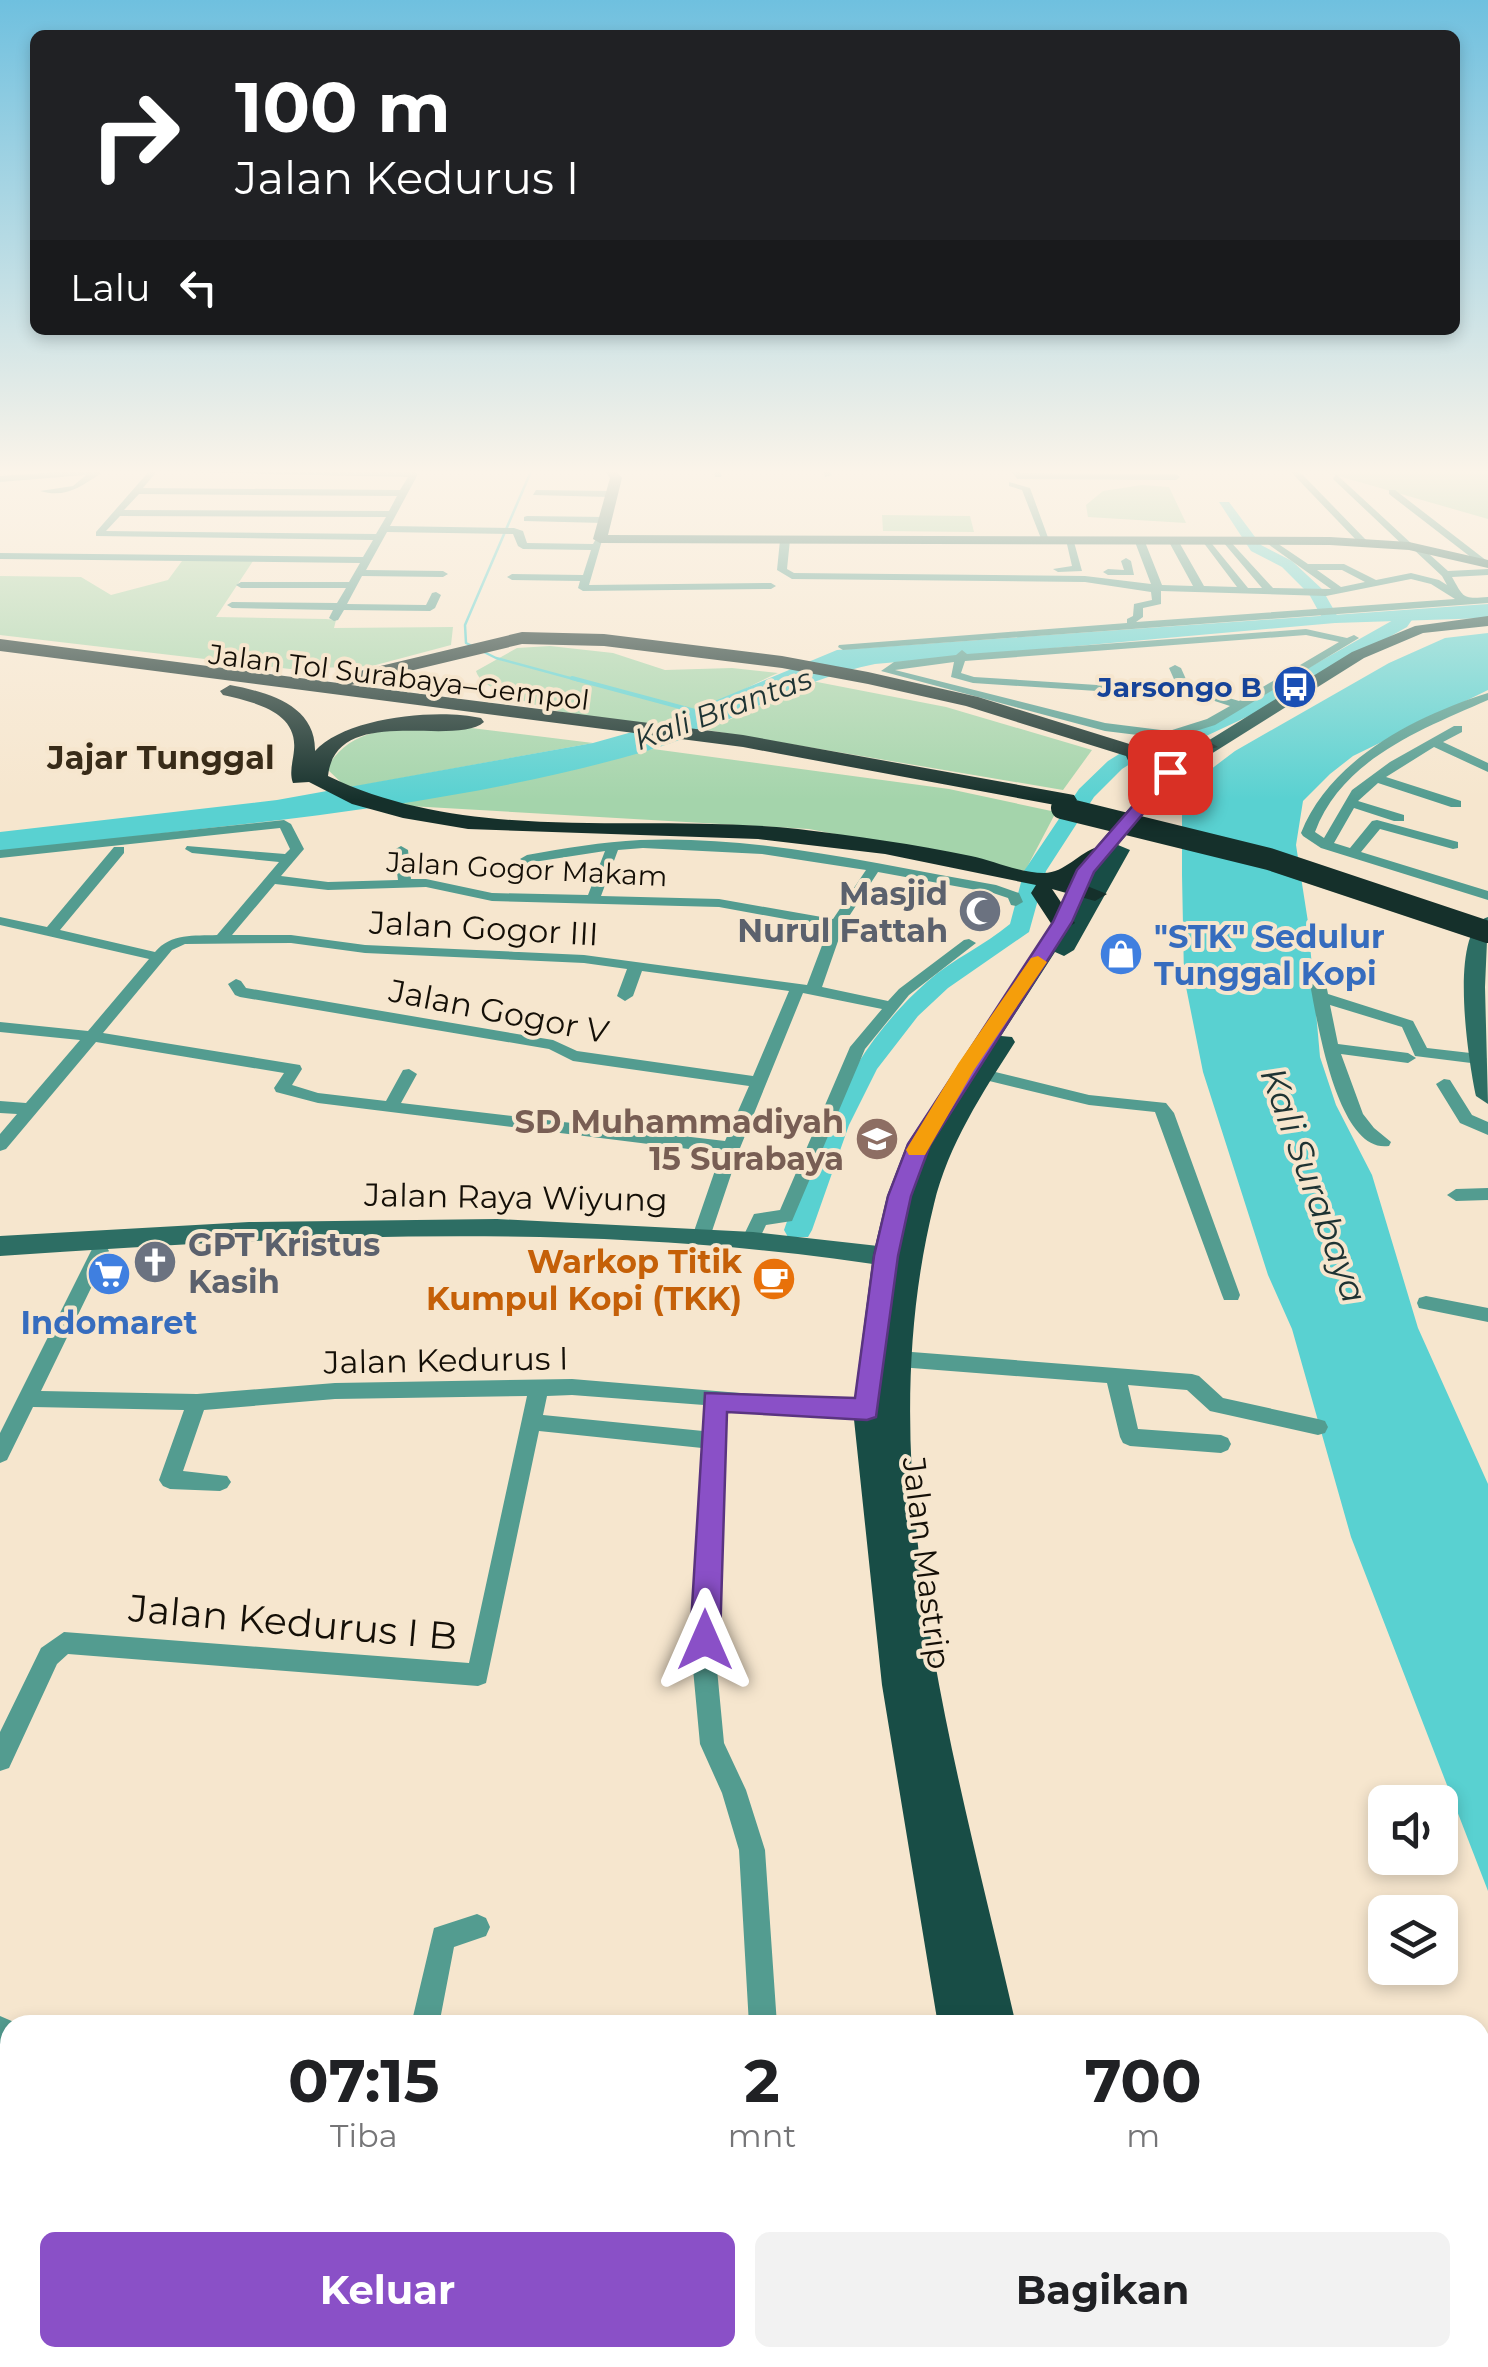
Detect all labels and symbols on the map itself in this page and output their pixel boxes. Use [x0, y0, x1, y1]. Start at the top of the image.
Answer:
street label: Jalan Tol Surabaya–Gempol [206, 637, 591, 717]
water label: Kali Brantas [629, 660, 817, 758]
bus stop icon: Jarsongo B [1272, 664, 1318, 710]
place label: Jarsongo B [1097, 670, 1262, 704]
pin [1128, 730, 1213, 815]
district label: Jajar Tunggal [46, 738, 275, 777]
street label: Jalan Gogor Makam [385, 845, 668, 893]
place label: Masjid Nurul Fattah [737, 874, 948, 950]
mosque icon: Masjid Nurul Fattah [957, 888, 1003, 934]
street label: Jalan Gogor III [367, 902, 600, 953]
place label: "STK" Sedulur Tunggal Kopi [1154, 917, 1385, 993]
shop icon: "STK" Sedulur Tunggal Kopi [1098, 931, 1144, 977]
street label: Jalan Gogor V [385, 970, 613, 1052]
water label: Kali Surabaya [1251, 1061, 1377, 1309]
place label: SD Muhammadiyah 15 Surabaya [515, 1102, 844, 1178]
school or university icon: SD Muhammadiyah 15 Surabaya [854, 1116, 900, 1162]
street label: Jalan Raya Wiyung [363, 1175, 668, 1219]
place label: GPT Kristus Kasih [188, 1225, 380, 1301]
church icon: GPT Kristus Kasih [132, 1239, 178, 1285]
place label: Warkop Titik Kumpul Kopi (TKK) [426, 1242, 743, 1318]
supermarket icon: Indomaret [86, 1251, 132, 1297]
cafe icon: Warkop Titik Kumpul Kopi (TKK) [751, 1256, 797, 1302]
place label: Indomaret [21, 1303, 197, 1342]
street label: Jalan Kedurus I [322, 1338, 569, 1382]
street label: Jalan Mastrip [895, 1454, 959, 1671]
street label: Jalan Kedurus I B [126, 1584, 459, 1660]
position arrow [653, 1588, 757, 1692]

